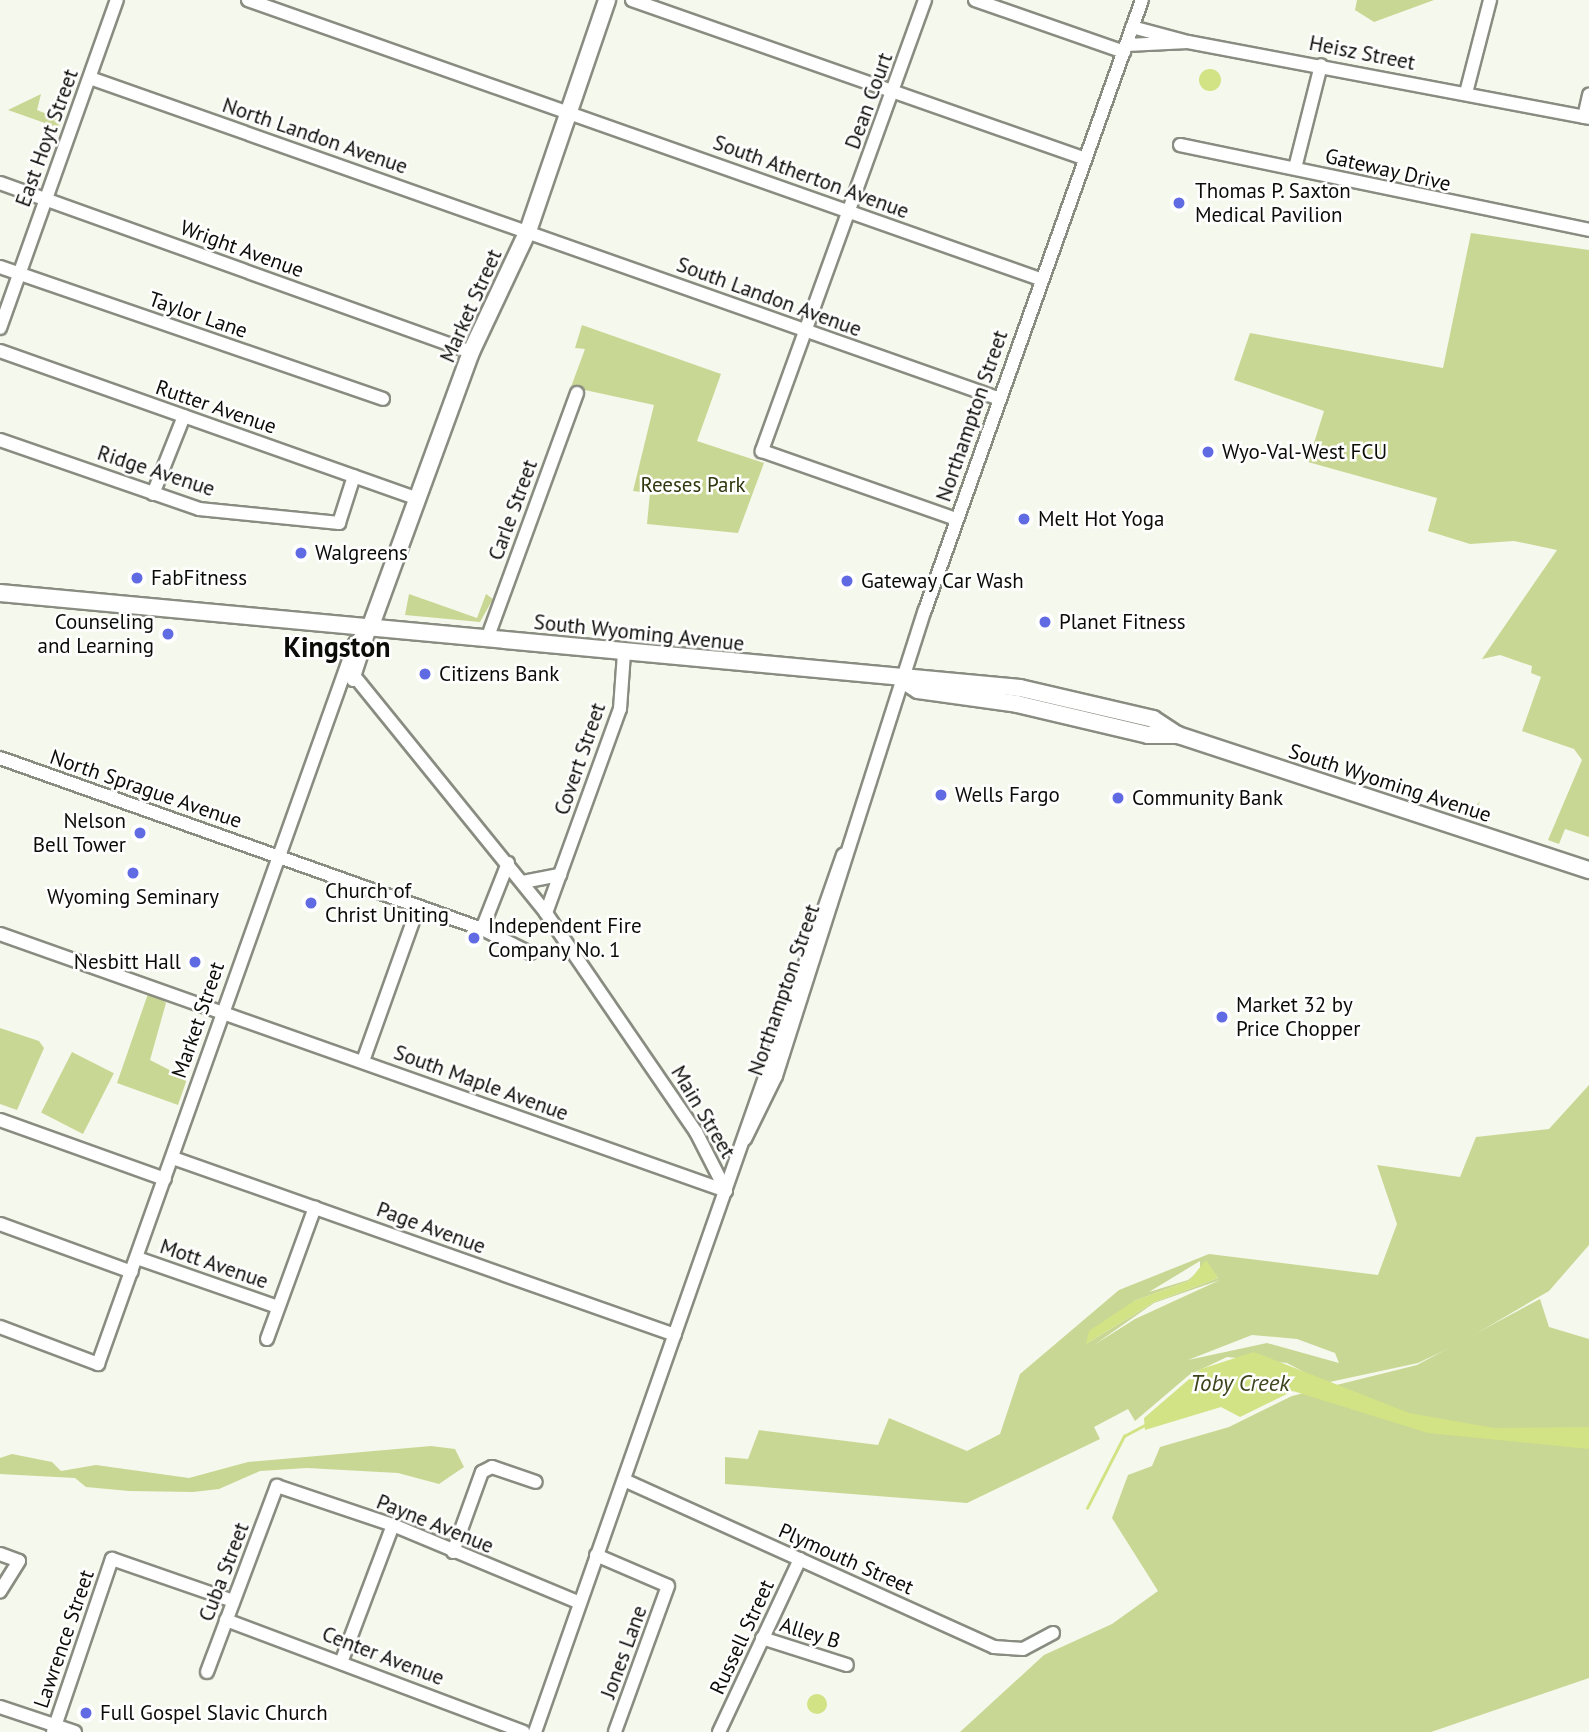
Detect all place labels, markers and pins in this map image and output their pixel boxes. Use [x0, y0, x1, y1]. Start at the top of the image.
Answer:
place label: Thomas P. Saxton Medical Pavilion [1195, 178, 1352, 228]
marker: Thomas P. Saxton Medical Pavilion [1169, 193, 1189, 213]
place label: Wyo-Val-West FCU [1222, 439, 1387, 465]
marker: Wyo-Val-West FCU [1200, 444, 1216, 460]
place label: Melt Hot Yoga [1038, 506, 1165, 532]
marker: Melt Hot Yoga [1016, 511, 1032, 527]
place label: Walgreens [315, 540, 408, 566]
marker: Walgreens [293, 545, 309, 561]
place label: FabFitness [151, 565, 247, 591]
place label: Gateway Car Wash [861, 568, 1025, 594]
marker: FabFitness [129, 570, 145, 586]
marker: Gateway Car Wash [839, 573, 855, 589]
place label: Counseling and Learning [37, 609, 154, 659]
place label: Planet Fitness [1059, 609, 1186, 635]
marker: Planet Fitness [1037, 614, 1053, 630]
marker: Counseling and Learning [160, 626, 176, 642]
place label: Citizens Bank [439, 661, 559, 687]
marker: Citizens Bank [417, 666, 433, 682]
place label: Wells Fargo [955, 782, 1060, 808]
place label: Community Bank [1132, 785, 1284, 811]
marker: Wells Fargo [933, 787, 949, 803]
marker: Community Bank [1110, 790, 1126, 806]
place label: Nelson Bell Tower [32, 808, 126, 858]
marker: Nelson Bell Tower [132, 825, 148, 841]
marker: Wyoming Seminary [125, 865, 141, 881]
place label: Church of Christ Uniting [325, 878, 449, 928]
place label: Wyoming Seminary [47, 884, 219, 910]
marker: Church of Christ Uniting [303, 895, 319, 911]
place label: Independent Fire Company No. 1 [488, 913, 642, 963]
marker: Independent Fire Company No. 1 [466, 930, 482, 946]
place label: Nesbitt Hall [74, 949, 181, 975]
marker: Nesbitt Hall [187, 954, 203, 970]
place label: Market 32 by Price Chopper [1236, 992, 1360, 1042]
marker: Market 32 by Price Chopper [1214, 1009, 1230, 1025]
place label: Full Gospel Slavic Church [100, 1700, 328, 1726]
marker: Full Gospel Slavic Church [78, 1705, 94, 1721]

